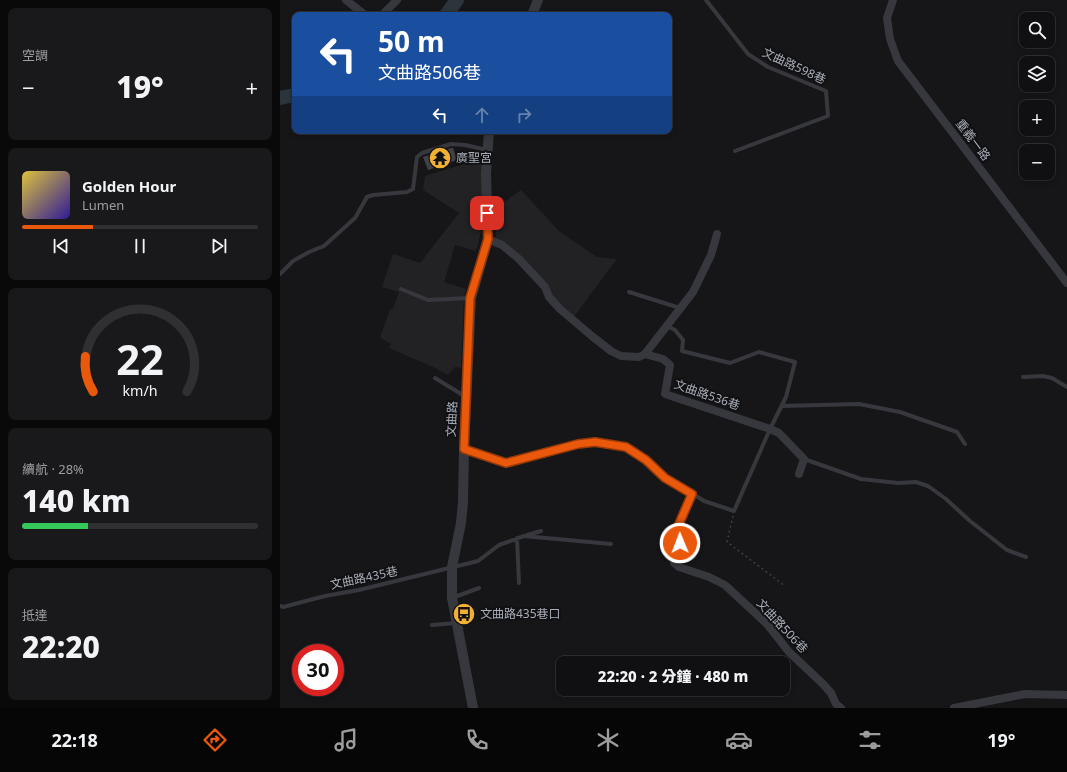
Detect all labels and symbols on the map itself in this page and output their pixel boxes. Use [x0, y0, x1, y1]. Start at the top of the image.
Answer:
street label: 文曲路598巷 [760, 43, 829, 88]
street label: 重義一路 [952, 115, 995, 164]
temple icon: 廣聖宮 [427, 145, 453, 171]
place label: 廣聖宮 [456, 149, 492, 166]
pin [470, 196, 504, 230]
street label: 文曲路536巷 [672, 375, 742, 414]
street label: 文曲路 [442, 401, 461, 437]
position arrow [659, 522, 701, 564]
street label: 文曲路435巷 [329, 562, 399, 593]
street label: 文曲路506巷 [753, 595, 812, 657]
bus stop icon: 文曲路435巷口 [451, 601, 477, 627]
place label: 文曲路435巷口 [480, 605, 561, 622]
speed limit sign: 30 [292, 644, 344, 696]

